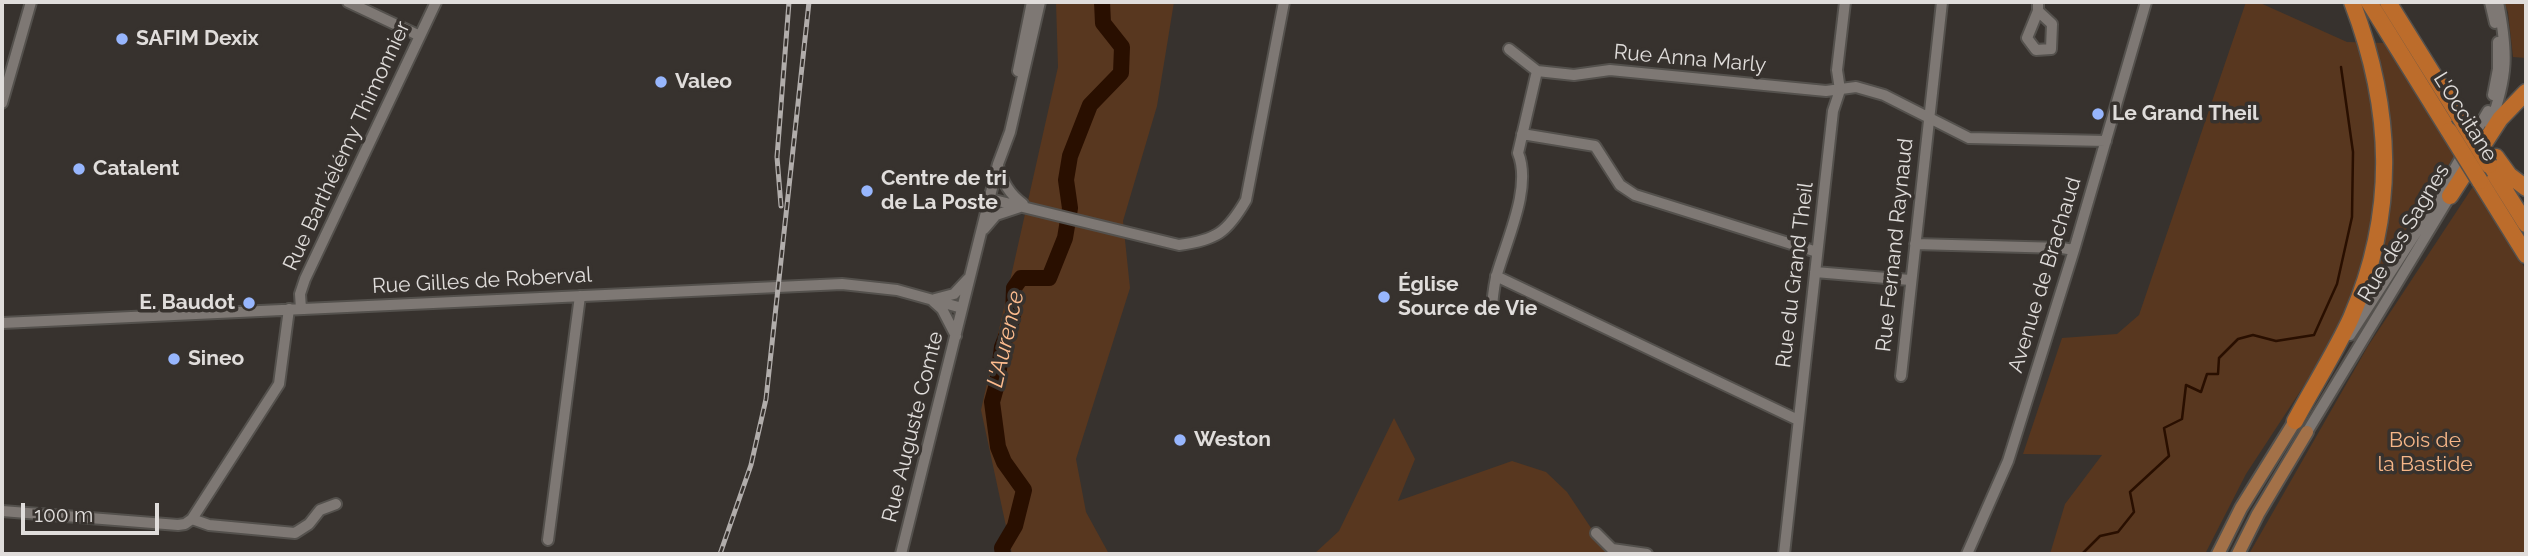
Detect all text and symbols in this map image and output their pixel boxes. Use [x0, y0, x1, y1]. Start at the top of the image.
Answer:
street label: Rue Barthélémy Thimonnier [278, 17, 416, 275]
place label: SAFIM Dexix [136, 26, 259, 52]
marker: SAFIM Dexix [114, 31, 130, 47]
street label: Rue Anna Marly [1613, 40, 1767, 78]
street label: L'Occitane [2428, 68, 2502, 166]
place label: Valeo [675, 69, 732, 95]
marker: Valeo [653, 74, 669, 90]
place label: Le Grand Theil [2112, 101, 2259, 127]
marker: Le Grand Theil [2090, 106, 2106, 122]
street label: Rue Fernand Raynaud [1871, 137, 1919, 353]
place label: Catalent [93, 156, 179, 182]
street label: Rue des Sagnes [2353, 159, 2455, 307]
marker: Catalent [71, 161, 87, 177]
place label: Centre de tri de La Poste [881, 166, 1007, 216]
street label: Avenue de Brachaud [2003, 174, 2087, 376]
street label: Rue du Grand Theil [1771, 181, 1819, 369]
marker: Centre de tri de La Poste [859, 183, 875, 199]
street label: Rue Gilles de Roberval [372, 263, 592, 299]
place label: Église Source de Vie [1398, 272, 1537, 322]
water label: L'Aurence [981, 288, 1031, 390]
marker: Église Source de Vie [1376, 289, 1392, 305]
place label: E. Baudot [139, 290, 235, 316]
marker: E. Baudot [241, 295, 257, 311]
street label: Rue Auguste Comte [877, 329, 949, 525]
place label: Sineo [188, 346, 244, 372]
marker: Sineo [166, 351, 182, 367]
place label: Weston [1194, 427, 1271, 453]
park label: Bois de la Bastide [2377, 428, 2473, 478]
marker: Weston [1172, 432, 1188, 448]
scale bar [24, 490, 163, 534]
text: 100 m [34, 502, 93, 527]

